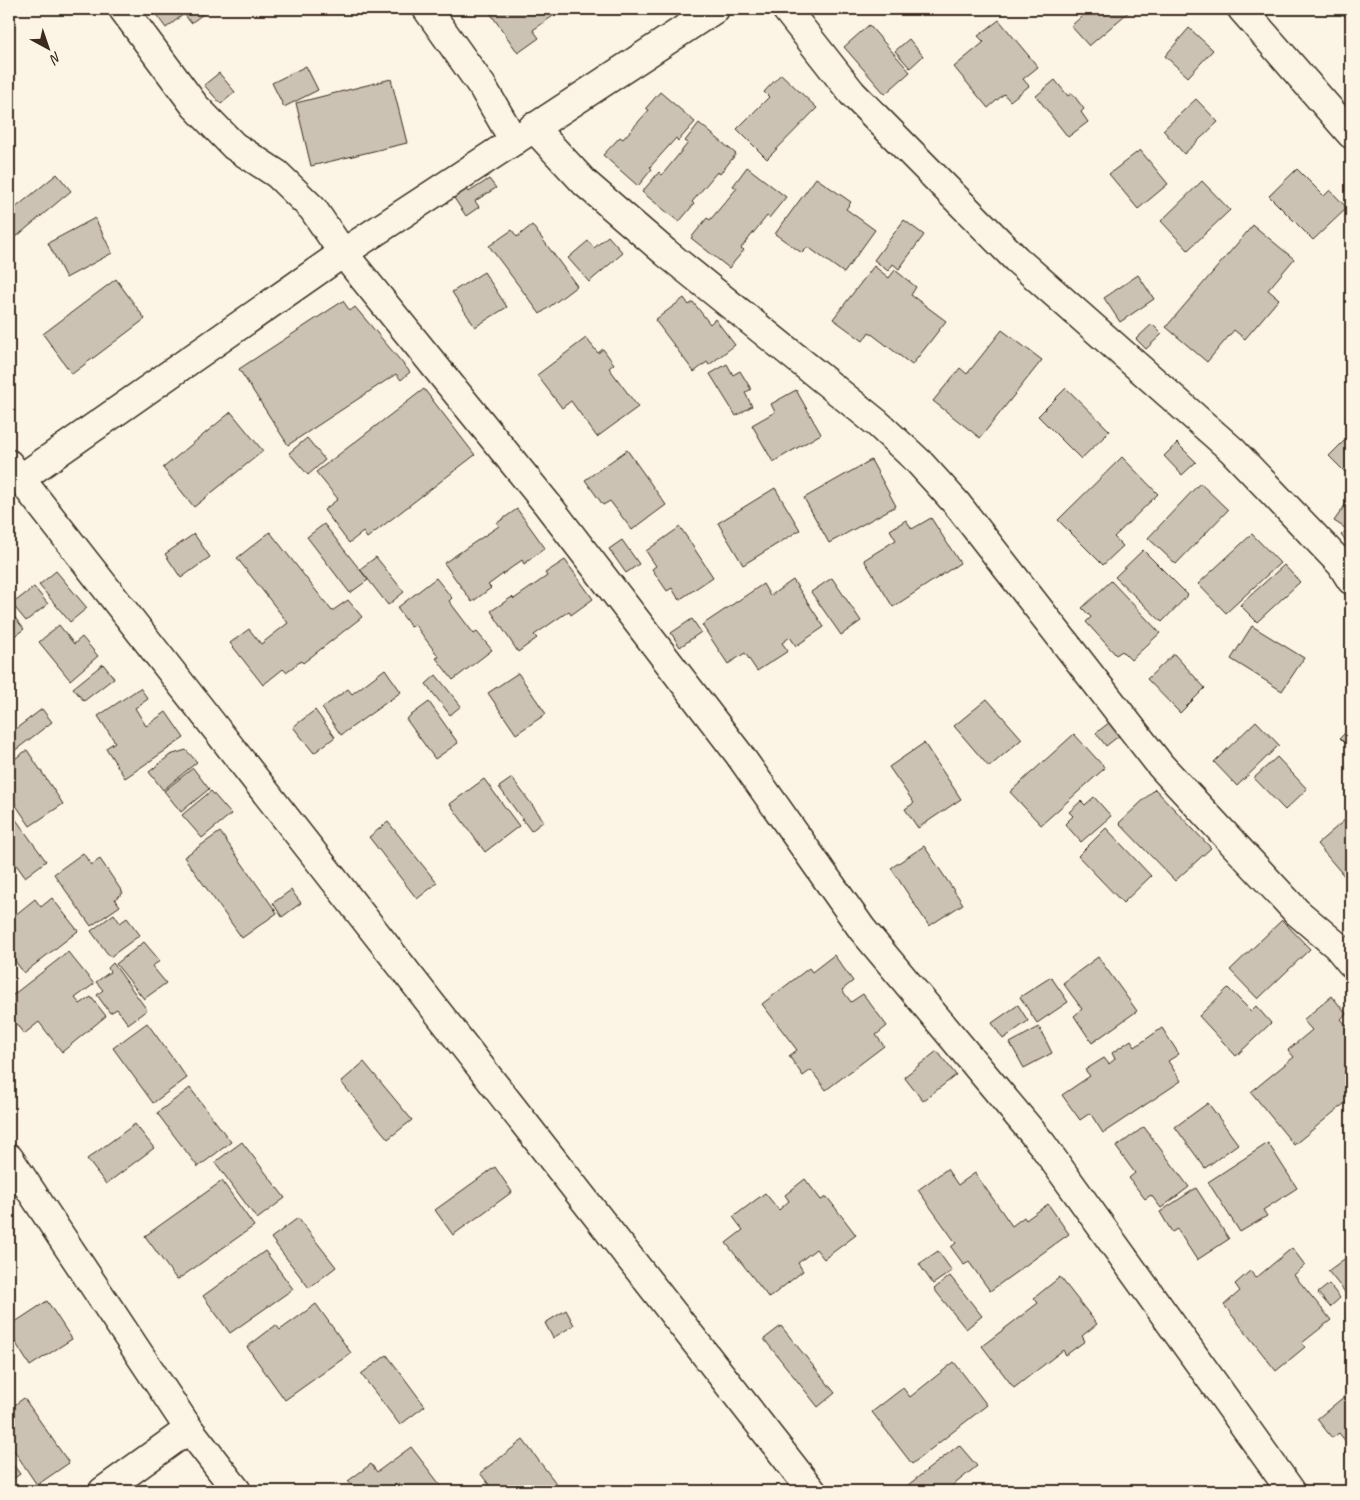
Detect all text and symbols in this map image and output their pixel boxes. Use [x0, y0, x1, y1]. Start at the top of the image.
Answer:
north arrow [22, 22, 72, 72]
text: N [45, 48, 65, 68]

